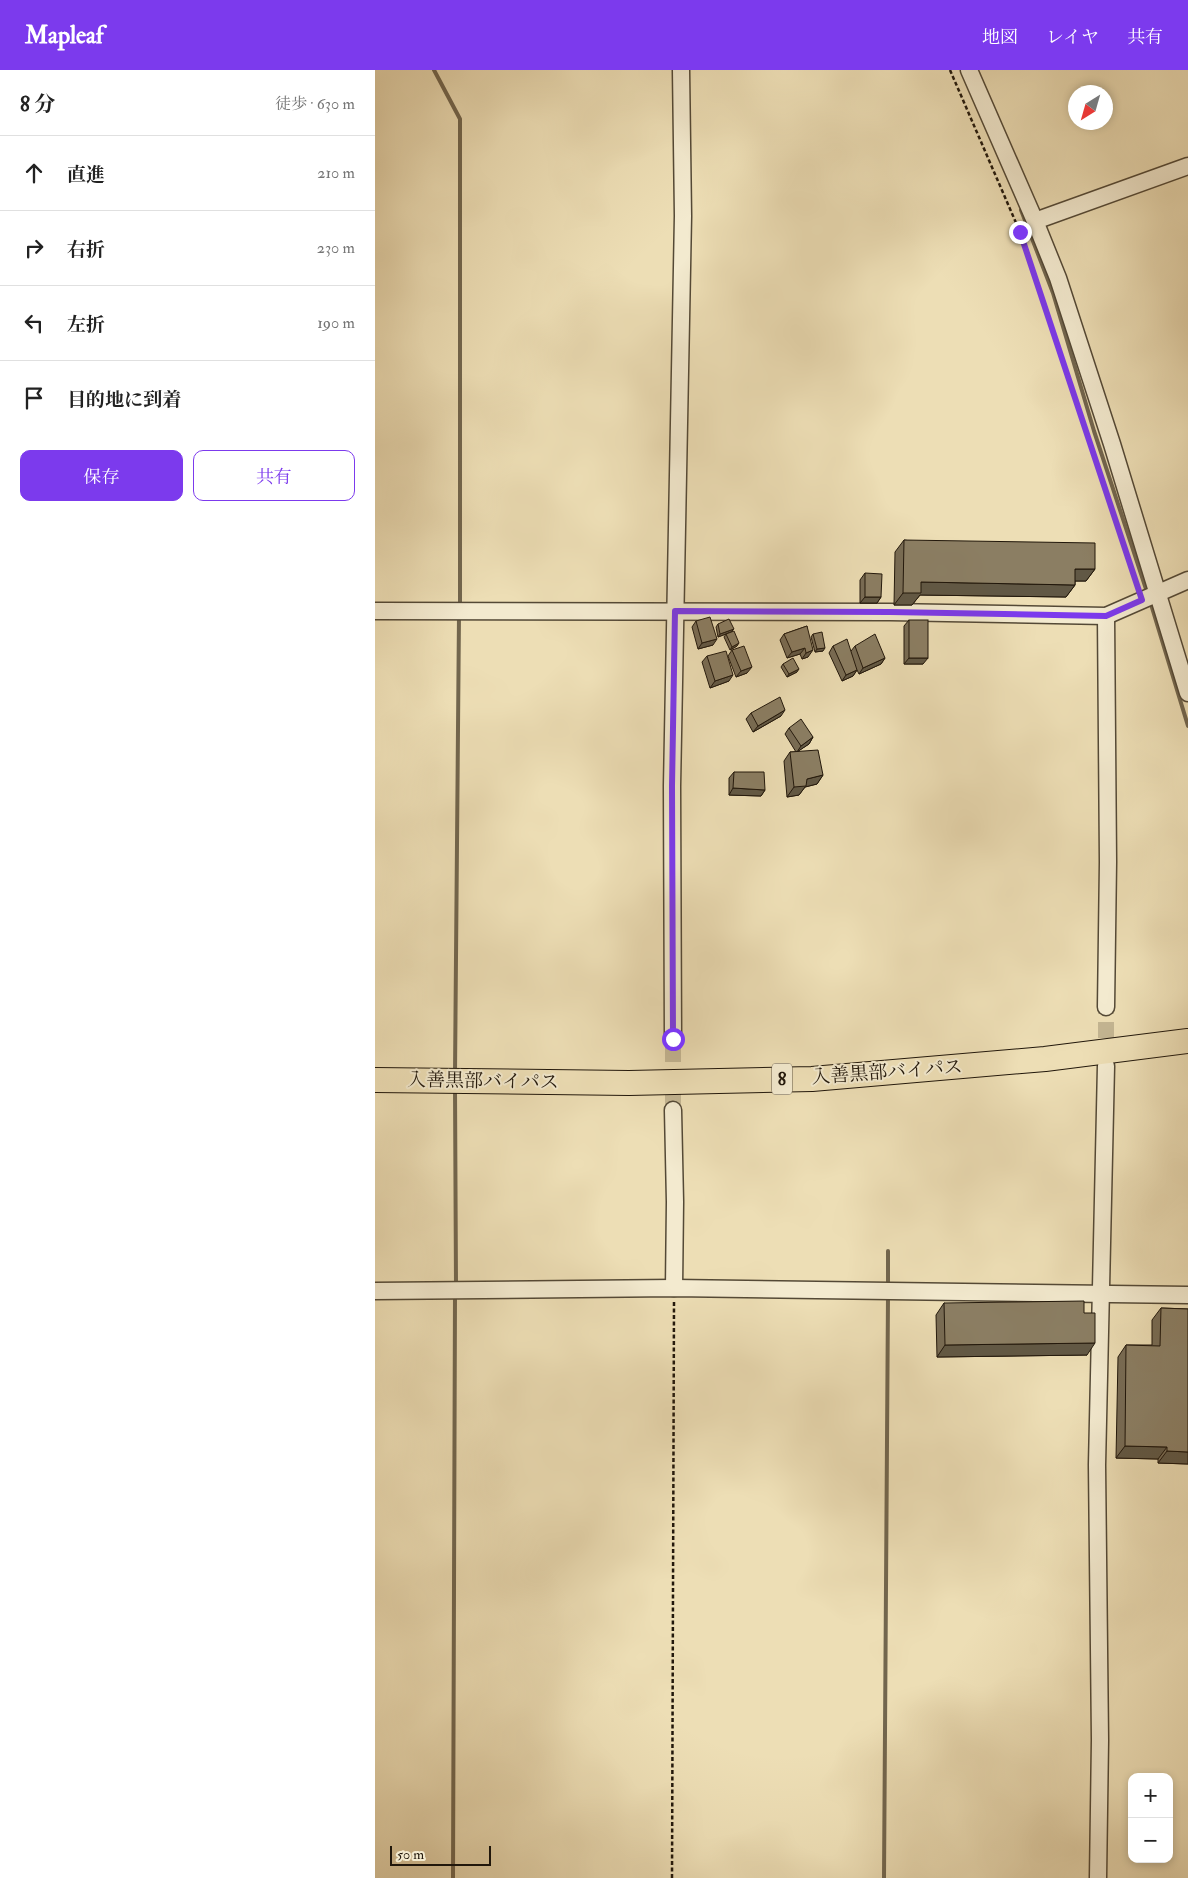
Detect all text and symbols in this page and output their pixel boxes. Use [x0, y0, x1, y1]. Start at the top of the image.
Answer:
text: Mapleaf [25, 20, 104, 51]
text: 地図 [982, 26, 1018, 49]
text: レイヤ [1046, 26, 1099, 49]
text: 共有 [1127, 26, 1163, 49]
north arrow [1068, 85, 1113, 130]
text: 8 分 [20, 91, 55, 118]
text: 徒歩 · 630 m [275, 94, 355, 114]
icon: ahead [20, 159, 48, 187]
text: 直進 [67, 163, 105, 187]
text: 210 m [317, 163, 355, 183]
route end [1009, 221, 1032, 244]
icon: right [20, 234, 48, 262]
text: 右折 [67, 238, 105, 262]
text: 230 m [317, 238, 355, 258]
icon: left [20, 309, 48, 337]
text: 左折 [67, 313, 105, 337]
text: 190 m [317, 313, 355, 333]
icon: arrive [20, 384, 48, 412]
text: 目的地に到着 [67, 388, 181, 412]
button: 保存 [20, 450, 183, 501]
button: 共有 [193, 450, 355, 501]
route start [662, 1028, 685, 1051]
street label: 入善黒部バイパス [811, 1055, 963, 1089]
road number: 8 [772, 1064, 792, 1094]
street label: 入善黒部バイパス [407, 1068, 559, 1094]
map controls [1128, 1773, 1173, 1863]
button: + [1128, 1773, 1173, 1818]
button: − [1128, 1818, 1173, 1863]
scale bar [390, 1843, 491, 1866]
text: 50 m [397, 1846, 424, 1863]

